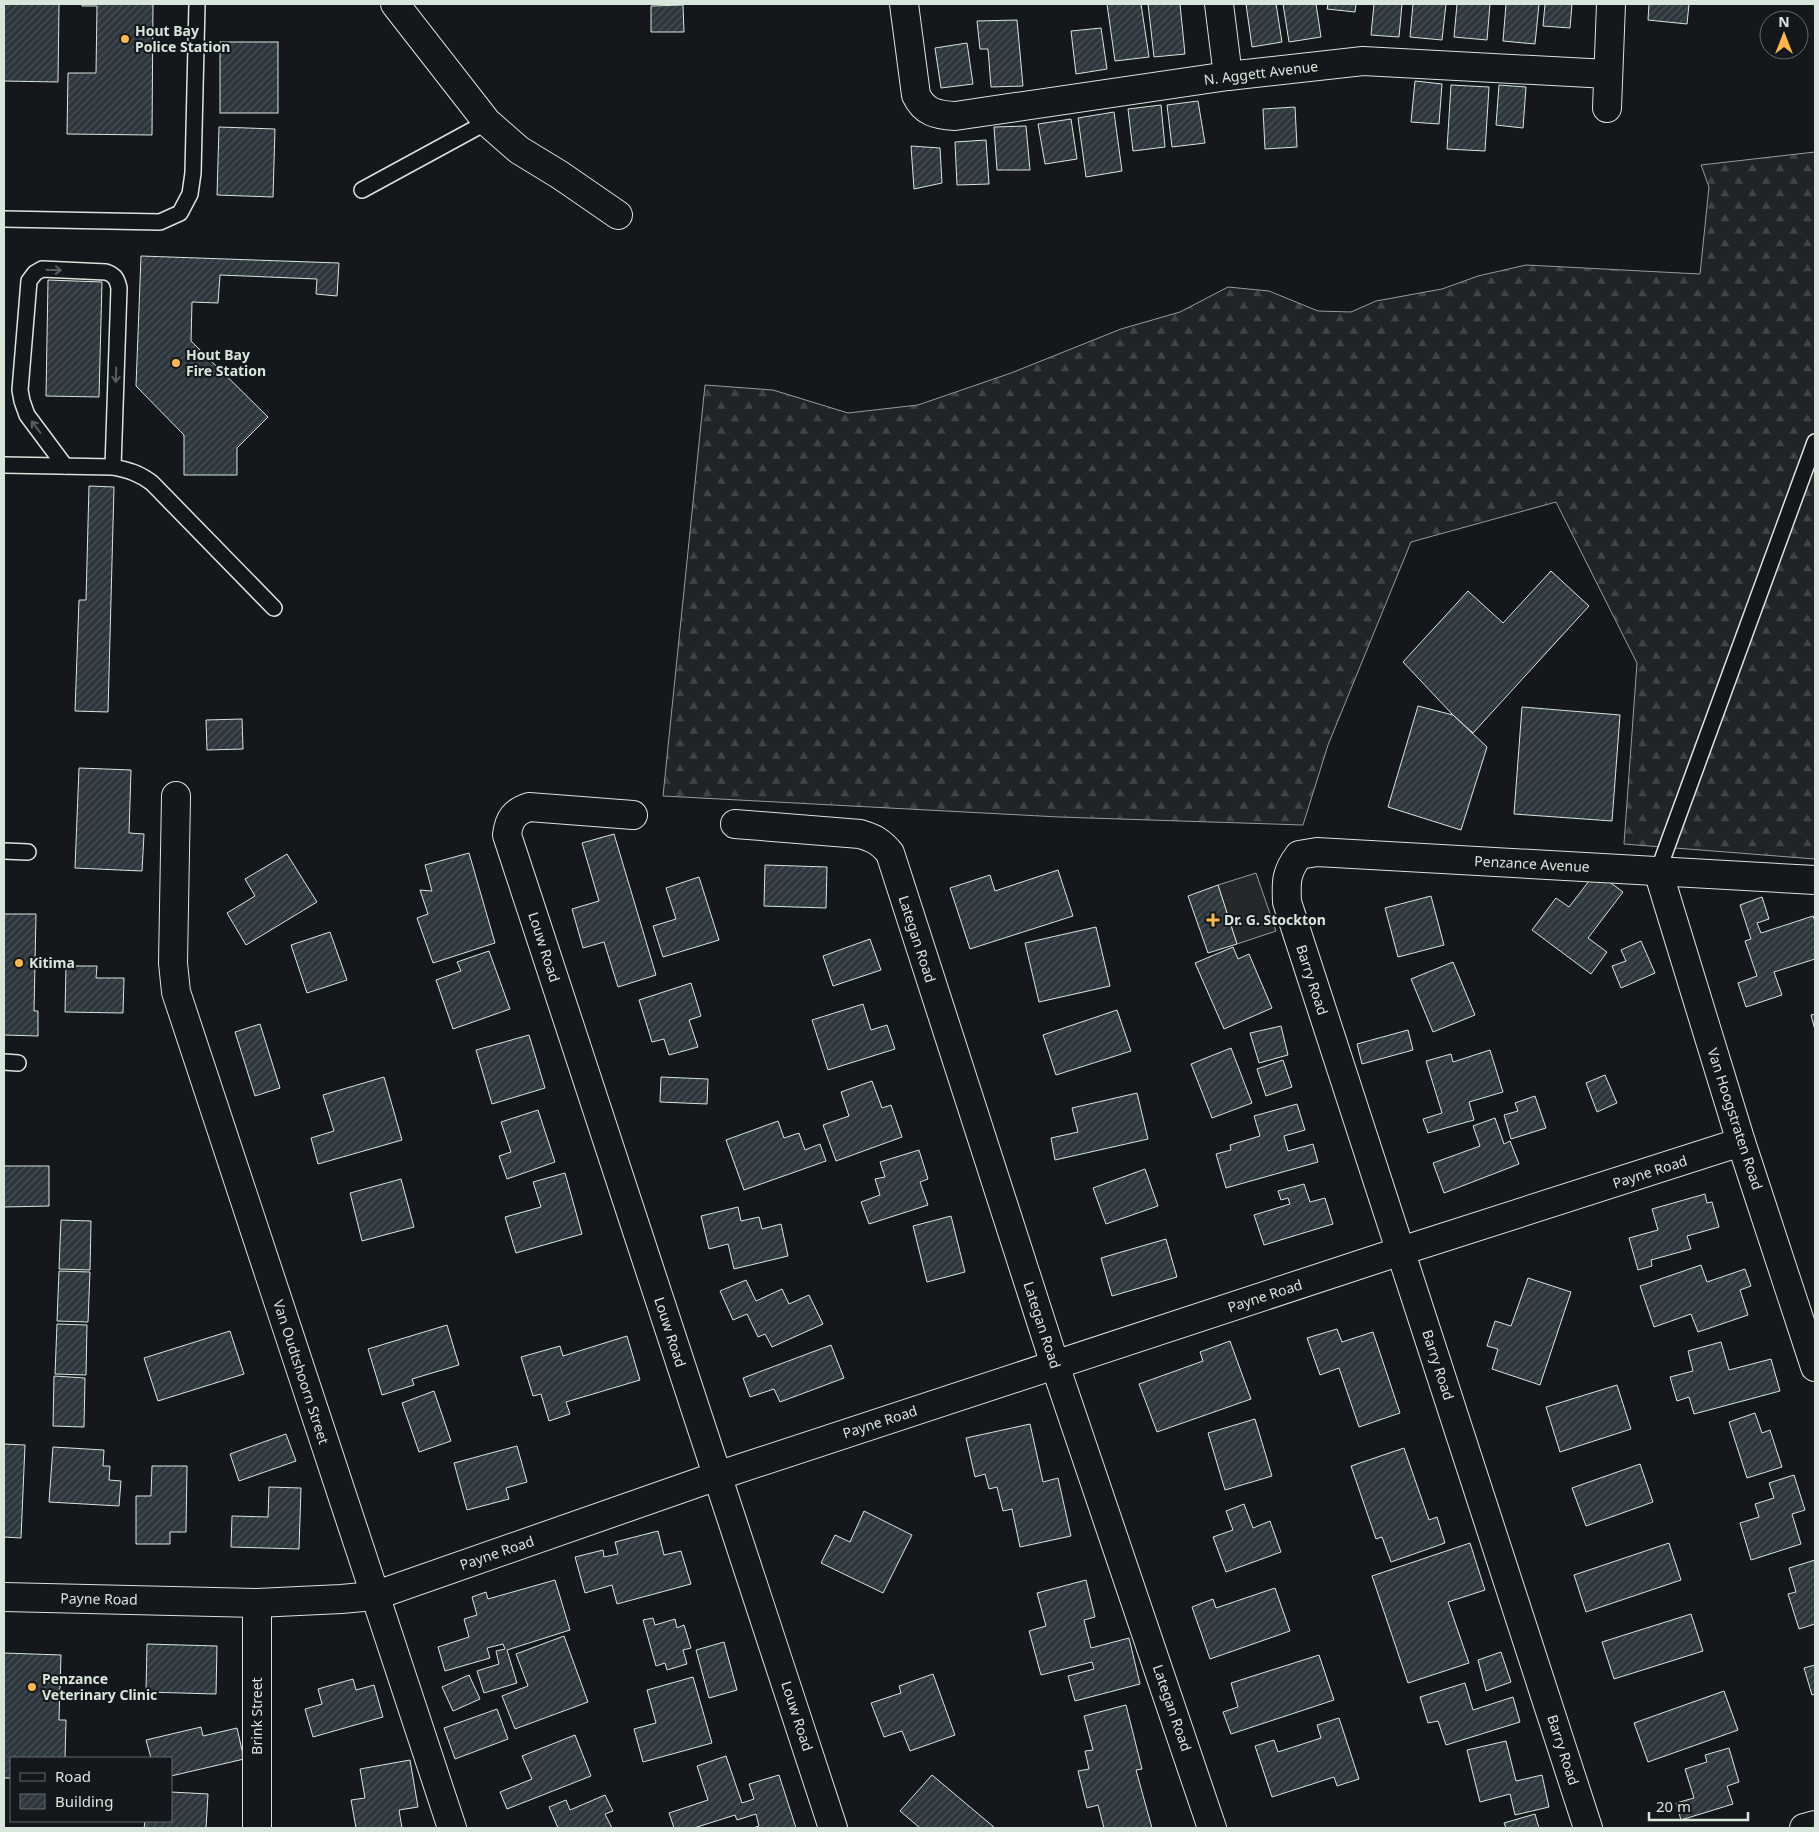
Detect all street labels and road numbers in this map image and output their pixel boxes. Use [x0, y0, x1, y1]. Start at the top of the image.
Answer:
street label: N. Aggett Avenue [1203, 56, 1319, 89]
street label: Penzance Avenue [1474, 851, 1590, 876]
street label: Lategan Road [894, 893, 941, 985]
street label: Louw Road [524, 909, 565, 984]
street label: Barry Road [1292, 942, 1333, 1017]
street label: Van Hoogstraten Road [1704, 1045, 1767, 1192]
street label: Payne Road [1610, 1151, 1690, 1193]
street label: Payne Road [1225, 1275, 1305, 1317]
street label: Lategan Road [1019, 1279, 1066, 1371]
street label: Louw Road [650, 1294, 691, 1369]
street label: Van Oudtshoorn Street [269, 1297, 334, 1447]
street label: Barry Road [1418, 1327, 1459, 1402]
street label: Payne Road [840, 1401, 920, 1443]
street label: Payne Road [457, 1531, 536, 1574]
street label: Payne Road [60, 1588, 138, 1609]
street label: Lategan Road [1149, 1662, 1196, 1754]
street label: Brink Street [247, 1677, 266, 1755]
street label: Louw Road [777, 1678, 818, 1753]
street label: Barry Road [1543, 1712, 1584, 1787]

